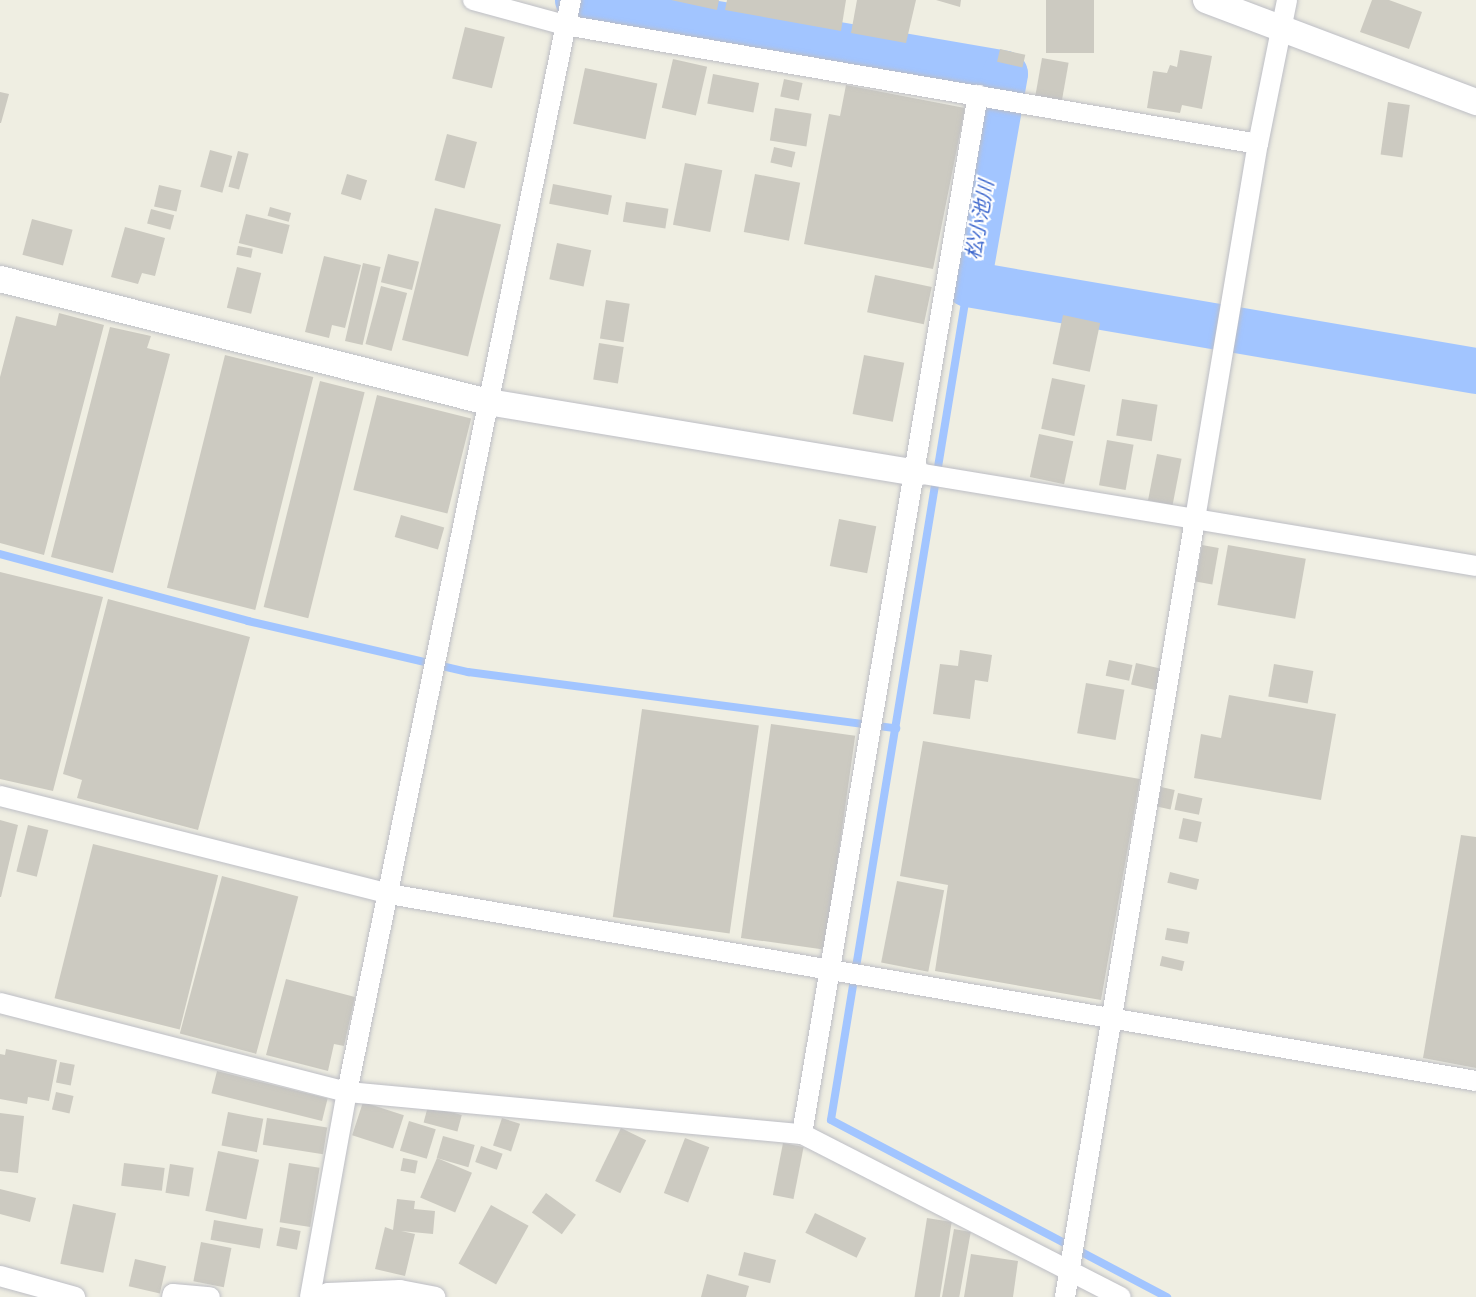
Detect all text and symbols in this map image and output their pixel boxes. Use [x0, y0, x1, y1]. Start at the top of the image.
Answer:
water label: 松小池川 [961, 179, 999, 261]

